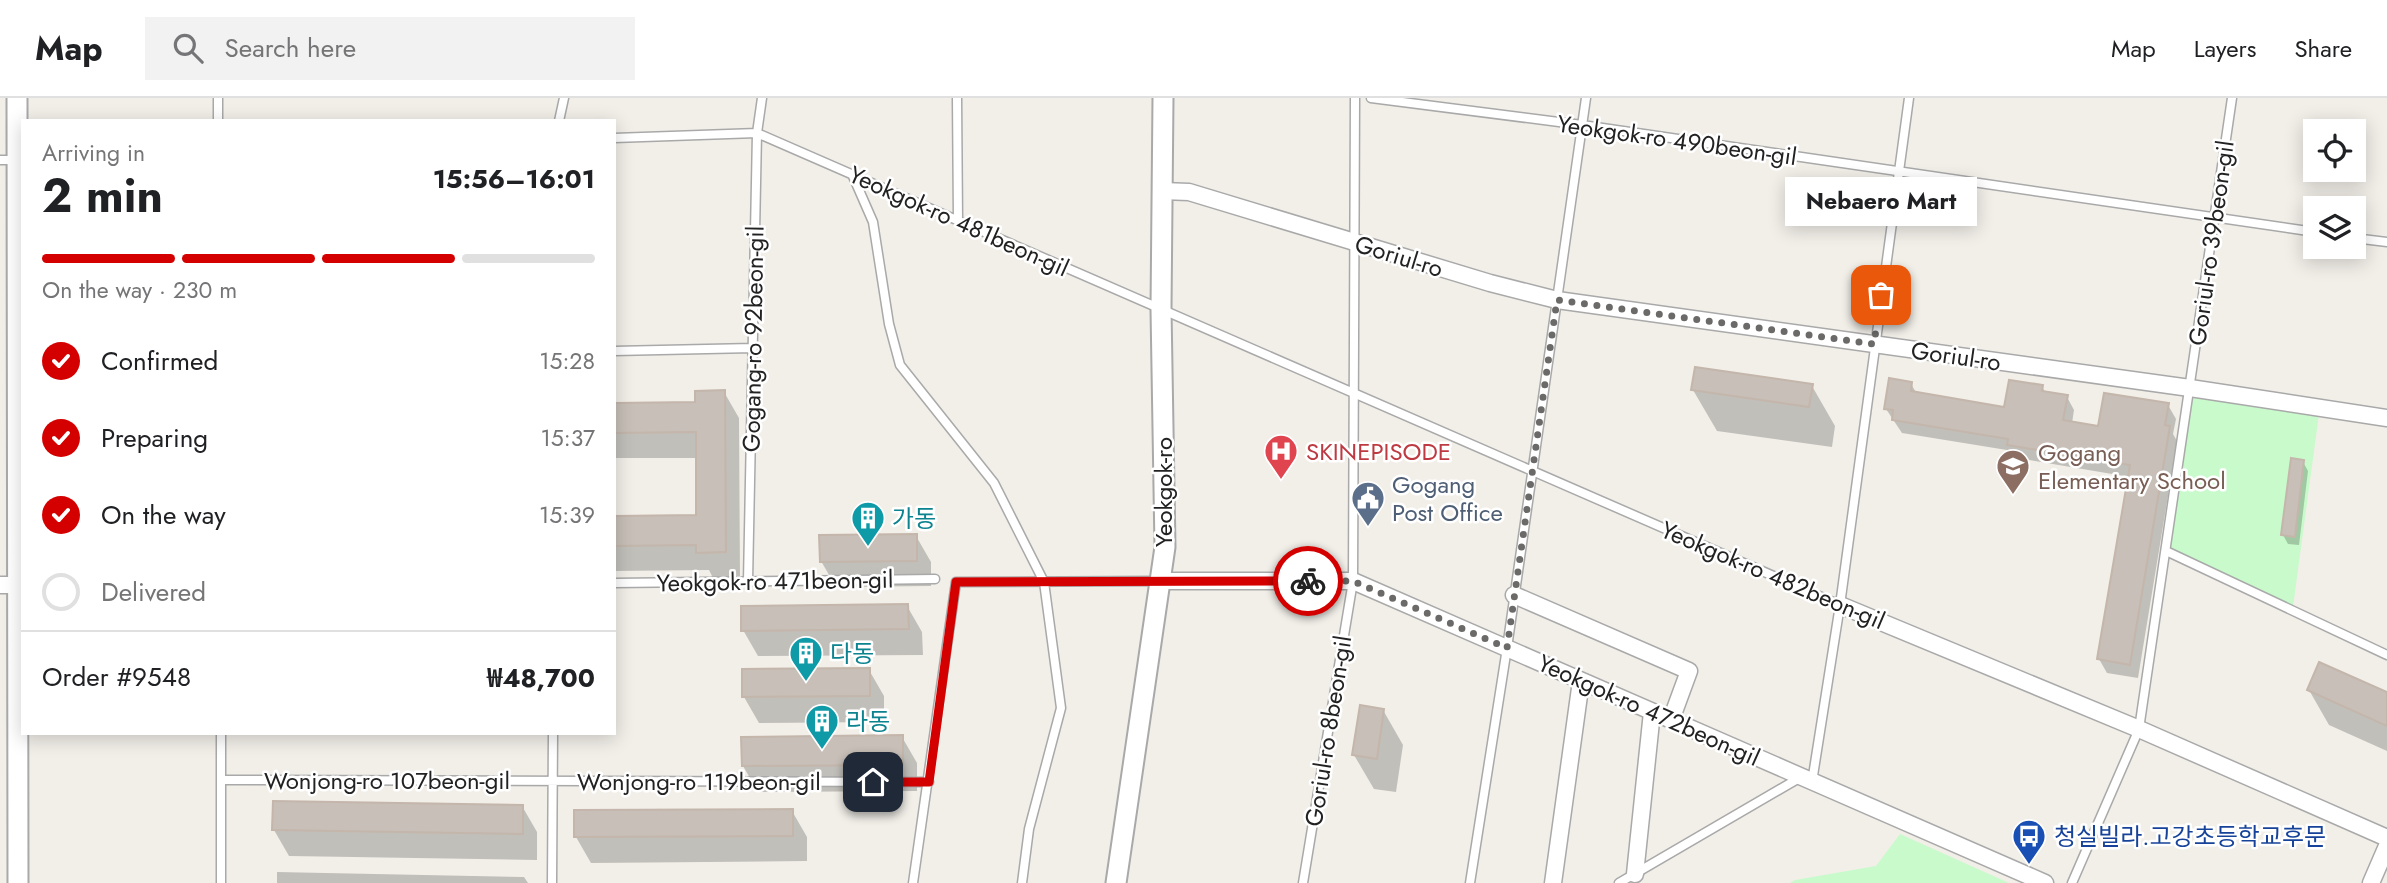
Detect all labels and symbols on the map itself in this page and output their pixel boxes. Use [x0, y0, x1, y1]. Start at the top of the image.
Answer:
street label: Yeokgok-ro 490beon-gil [1555, 106, 1799, 174]
street label: Goriul-ro 39beon-gil [2179, 138, 2243, 348]
street label: Yeokgok-ro 481beon-gil [843, 157, 1075, 285]
callout: Nebaero Mart [1785, 176, 1977, 225]
street label: Gogang-ro 92beon-gil [734, 226, 772, 452]
street label: Goriul-ro [1351, 226, 1447, 286]
pin [1851, 265, 1911, 325]
street label: Goriul-ro [1909, 332, 2003, 380]
hospital icon: SKINEPISODE [1262, 432, 1300, 481]
place label: SKINEPISODE [1306, 434, 1451, 469]
place label: Gogang Elementary School [2038, 435, 2226, 498]
street label: Yeokgok-ro [1146, 437, 1181, 547]
school or university icon: Gogang Elementary School [1994, 447, 2032, 496]
place label: Gogang Post Office [1392, 467, 1503, 530]
public building icon: Gogang Post Office [1349, 479, 1387, 528]
building icon: 가동 [849, 499, 887, 548]
place label: 가동 [892, 501, 936, 536]
street label: Yeokgok-ro 482beon-gil [1656, 512, 1890, 638]
courier [1273, 546, 1343, 616]
street label: Yeokgok-ro 471beon-gil [656, 561, 894, 601]
street label: Goriul-ro 8beon-gil [1296, 633, 1360, 829]
building icon: 다동 [787, 634, 825, 683]
place label: 다동 [830, 636, 874, 671]
street label: Yeokgok-ro 472beon-gil [1532, 645, 1766, 775]
building icon: 라동 [803, 702, 841, 751]
place label: 라동 [846, 704, 890, 739]
pin [843, 752, 903, 812]
street label: Wonjong-ro 107beon-gil [264, 763, 510, 798]
street label: Wonjong-ro 119beon-gil [577, 764, 821, 799]
bus stop icon: 청실빌라.고강초등학교후문 [2010, 817, 2048, 866]
place label: 청실빌라.고강초등학교후문 [2054, 819, 2326, 854]

